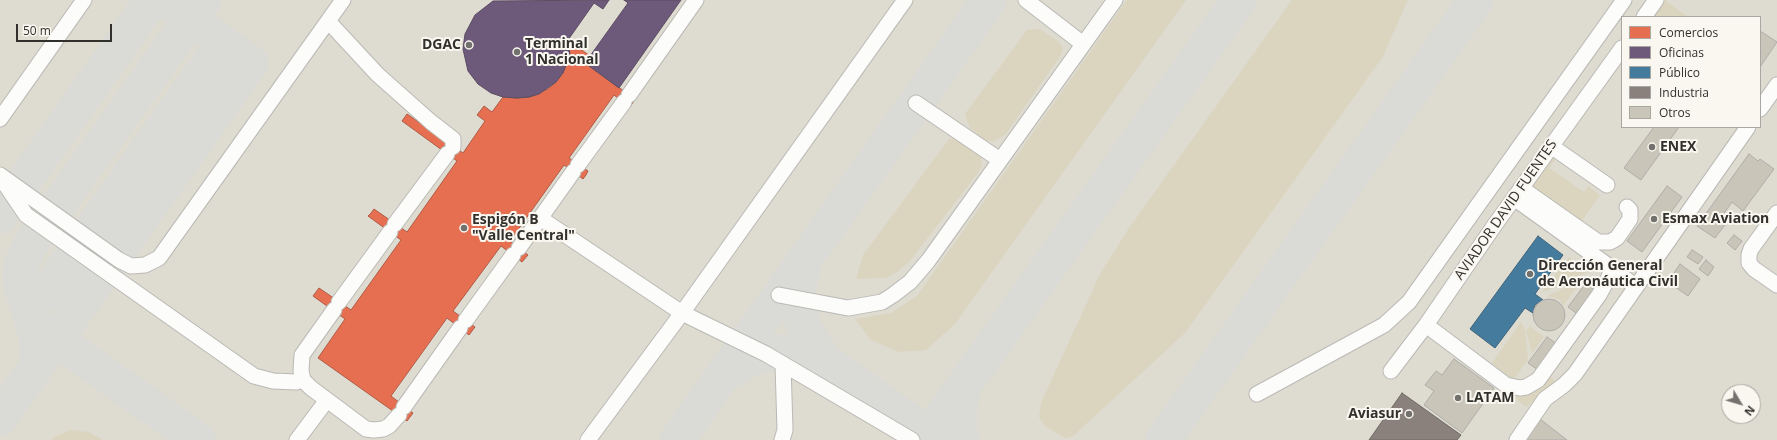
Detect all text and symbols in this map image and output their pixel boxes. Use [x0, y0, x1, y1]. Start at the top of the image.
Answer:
scale bar [18, 16, 114, 42]
legend [1621, 16, 1761, 128]
text: 50 m [23, 22, 51, 39]
text: Comercios [1659, 24, 1718, 41]
place label: Terminal 1 Nacional [525, 36, 599, 68]
place label: DGAC [422, 37, 461, 53]
marker: DGAC [464, 40, 474, 50]
text: Oficinas [1659, 44, 1704, 61]
marker: Terminal 1 Nacional [512, 47, 522, 57]
text: Público [1659, 64, 1700, 81]
text: Industria [1659, 84, 1709, 101]
text: Otros [1659, 104, 1690, 121]
street label: AVIADOR DAVID FUENTES [1451, 137, 1561, 283]
place label: ENEX [1660, 139, 1696, 155]
marker: ENEX [1647, 142, 1657, 152]
place label: Esmax Aviation [1662, 211, 1769, 227]
place label: Espigón B "Valle Central" [472, 212, 575, 244]
marker: Esmax Aviation [1649, 214, 1659, 224]
marker: Espigón B "Valle Central" [459, 223, 469, 233]
place label: Dirección General de Aeronáutica Civil [1538, 258, 1678, 290]
marker: Dirección General de Aeronáutica Civil [1525, 269, 1535, 279]
north arrow [1721, 384, 1761, 424]
place label: LATAM [1466, 390, 1515, 406]
marker: LATAM [1453, 393, 1463, 403]
text: N [1741, 403, 1759, 419]
place label: Aviasur [1348, 406, 1401, 422]
marker: Aviasur [1404, 409, 1414, 419]

